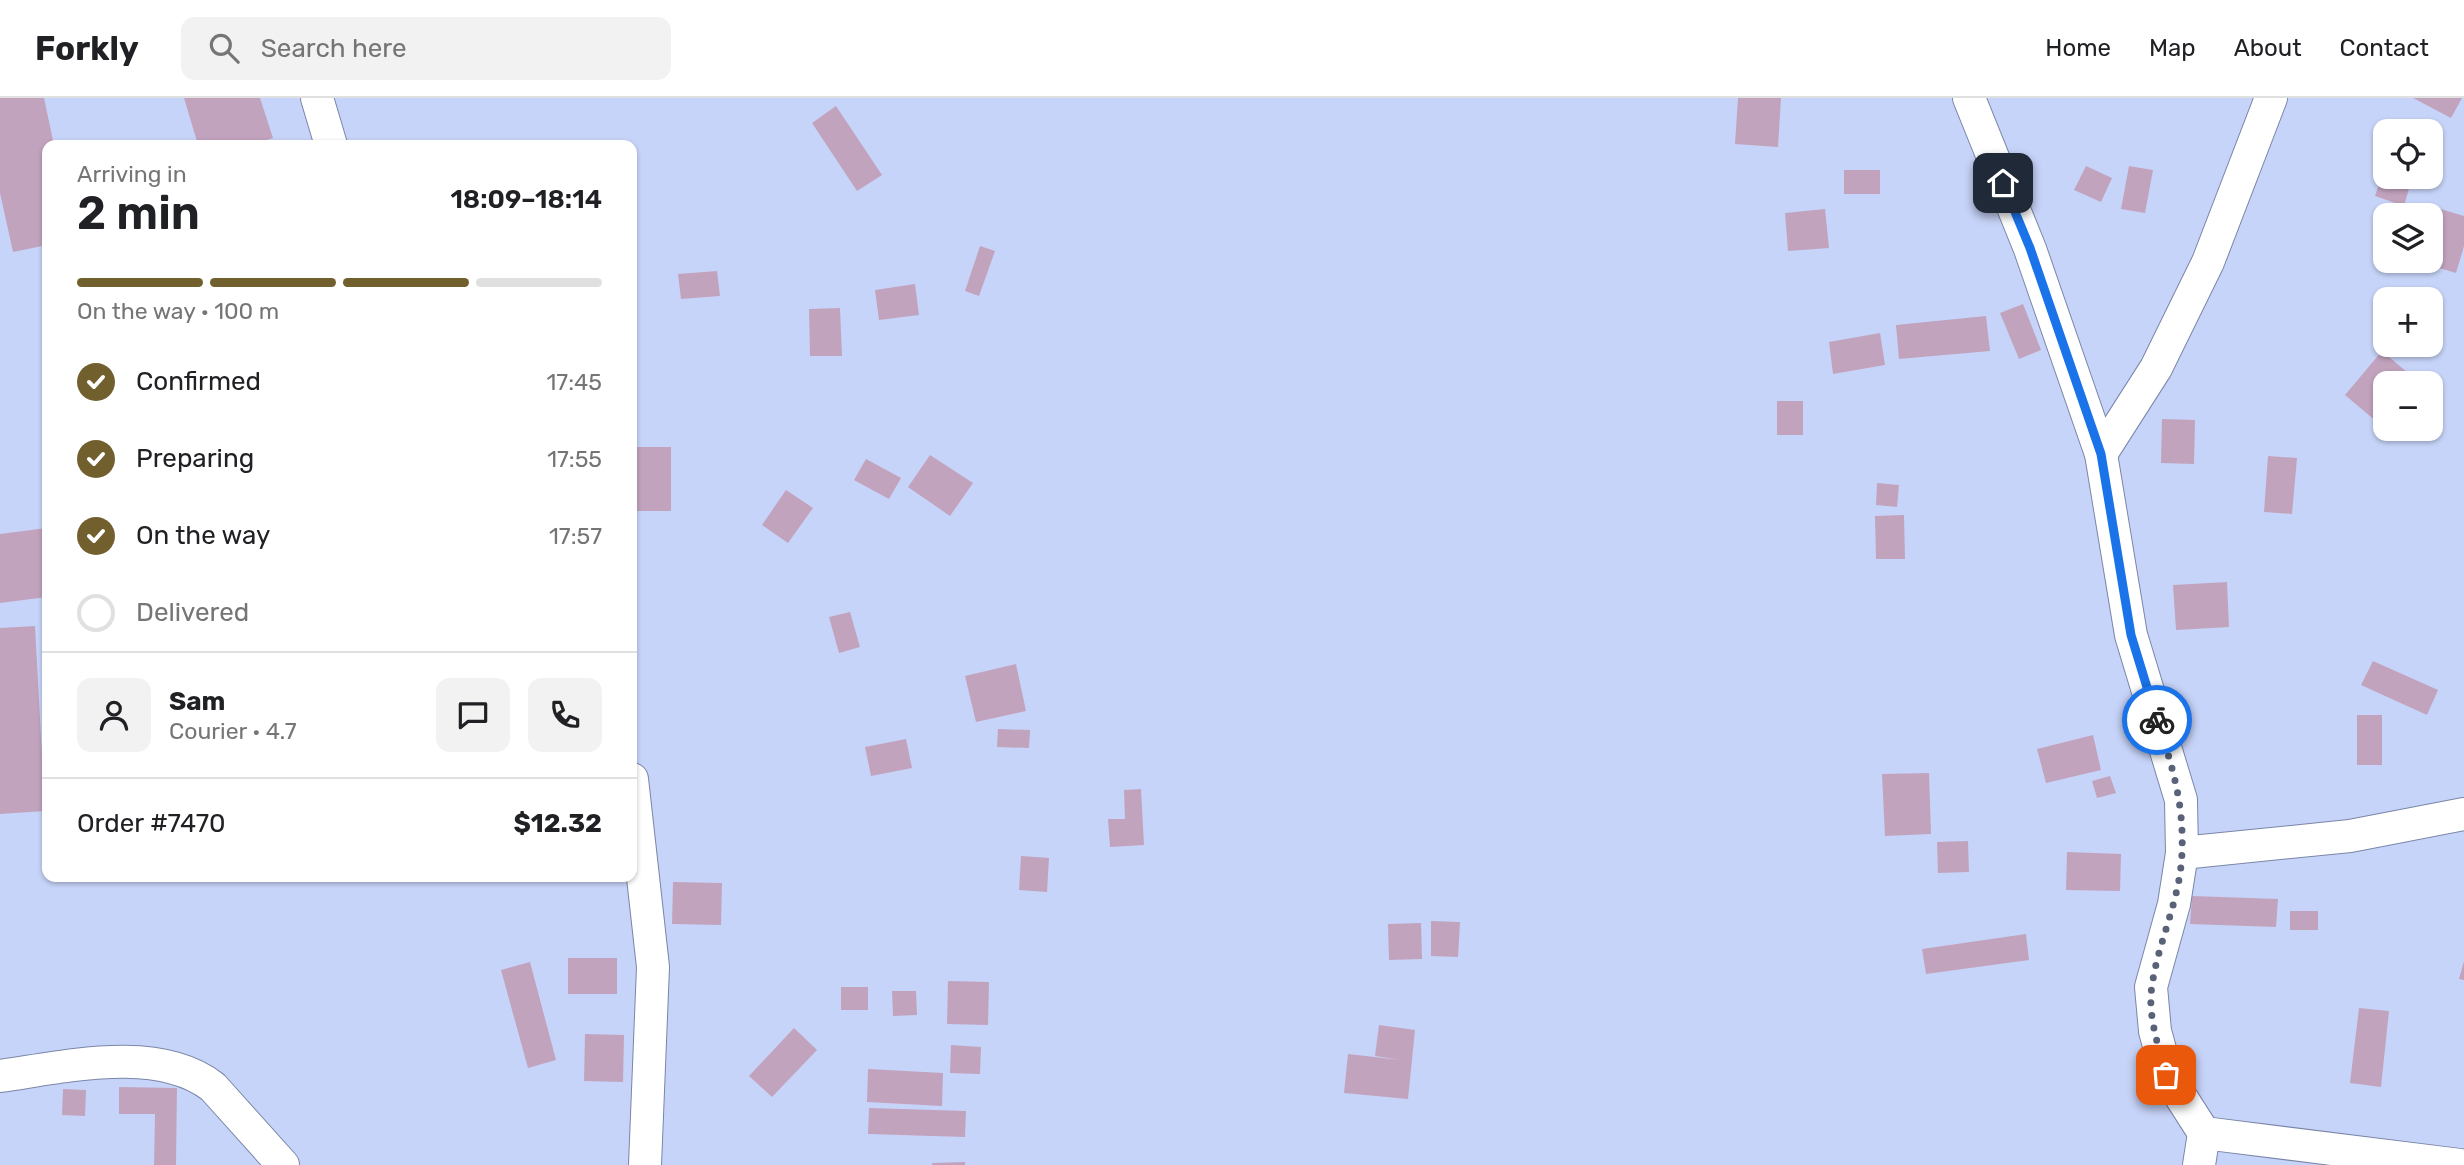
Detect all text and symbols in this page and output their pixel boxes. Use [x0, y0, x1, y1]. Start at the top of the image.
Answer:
search box [181, 17, 671, 80]
text: Forkly [35, 29, 139, 68]
icon: search [205, 29, 243, 67]
text: Search here [261, 33, 407, 64]
text: Home [2045, 34, 2111, 62]
text: Map [2149, 34, 2196, 62]
text: About [2234, 34, 2302, 62]
text: Contact [2340, 34, 2429, 62]
map controls [2373, 119, 2443, 441]
button: locate [2373, 119, 2443, 189]
pin [1973, 153, 2033, 213]
text: Arriving in [77, 160, 187, 188]
icon: home [1984, 164, 2022, 202]
text: 18:09–18:14 [450, 184, 602, 215]
text: 2 min [77, 186, 200, 241]
button: layers [2373, 203, 2443, 273]
button: + [2373, 287, 2443, 357]
text: On the way · 100 m [77, 297, 279, 325]
icon: check [77, 363, 115, 401]
text: Confirmed [136, 366, 261, 397]
text: 17:45 [547, 368, 602, 396]
button: − [2373, 371, 2443, 441]
icon: check [77, 440, 115, 478]
text: Preparing [136, 443, 254, 474]
text: 17:55 [547, 445, 602, 473]
icon: check [77, 517, 115, 555]
text: On the way [136, 520, 270, 551]
text: 17:57 [549, 522, 602, 550]
text: Delivered [136, 597, 249, 628]
button: person [77, 678, 151, 752]
button: chat [436, 678, 510, 752]
button: phone [528, 678, 602, 752]
courier [2122, 685, 2192, 755]
text: Sam [169, 686, 225, 717]
icon: bike [2138, 701, 2176, 739]
text: Courier · 4.7 [169, 717, 296, 745]
text: Order #7470 [77, 808, 226, 839]
text: $12.32 [513, 808, 602, 839]
pin [2136, 1045, 2196, 1105]
icon: bag [2147, 1056, 2185, 1094]

